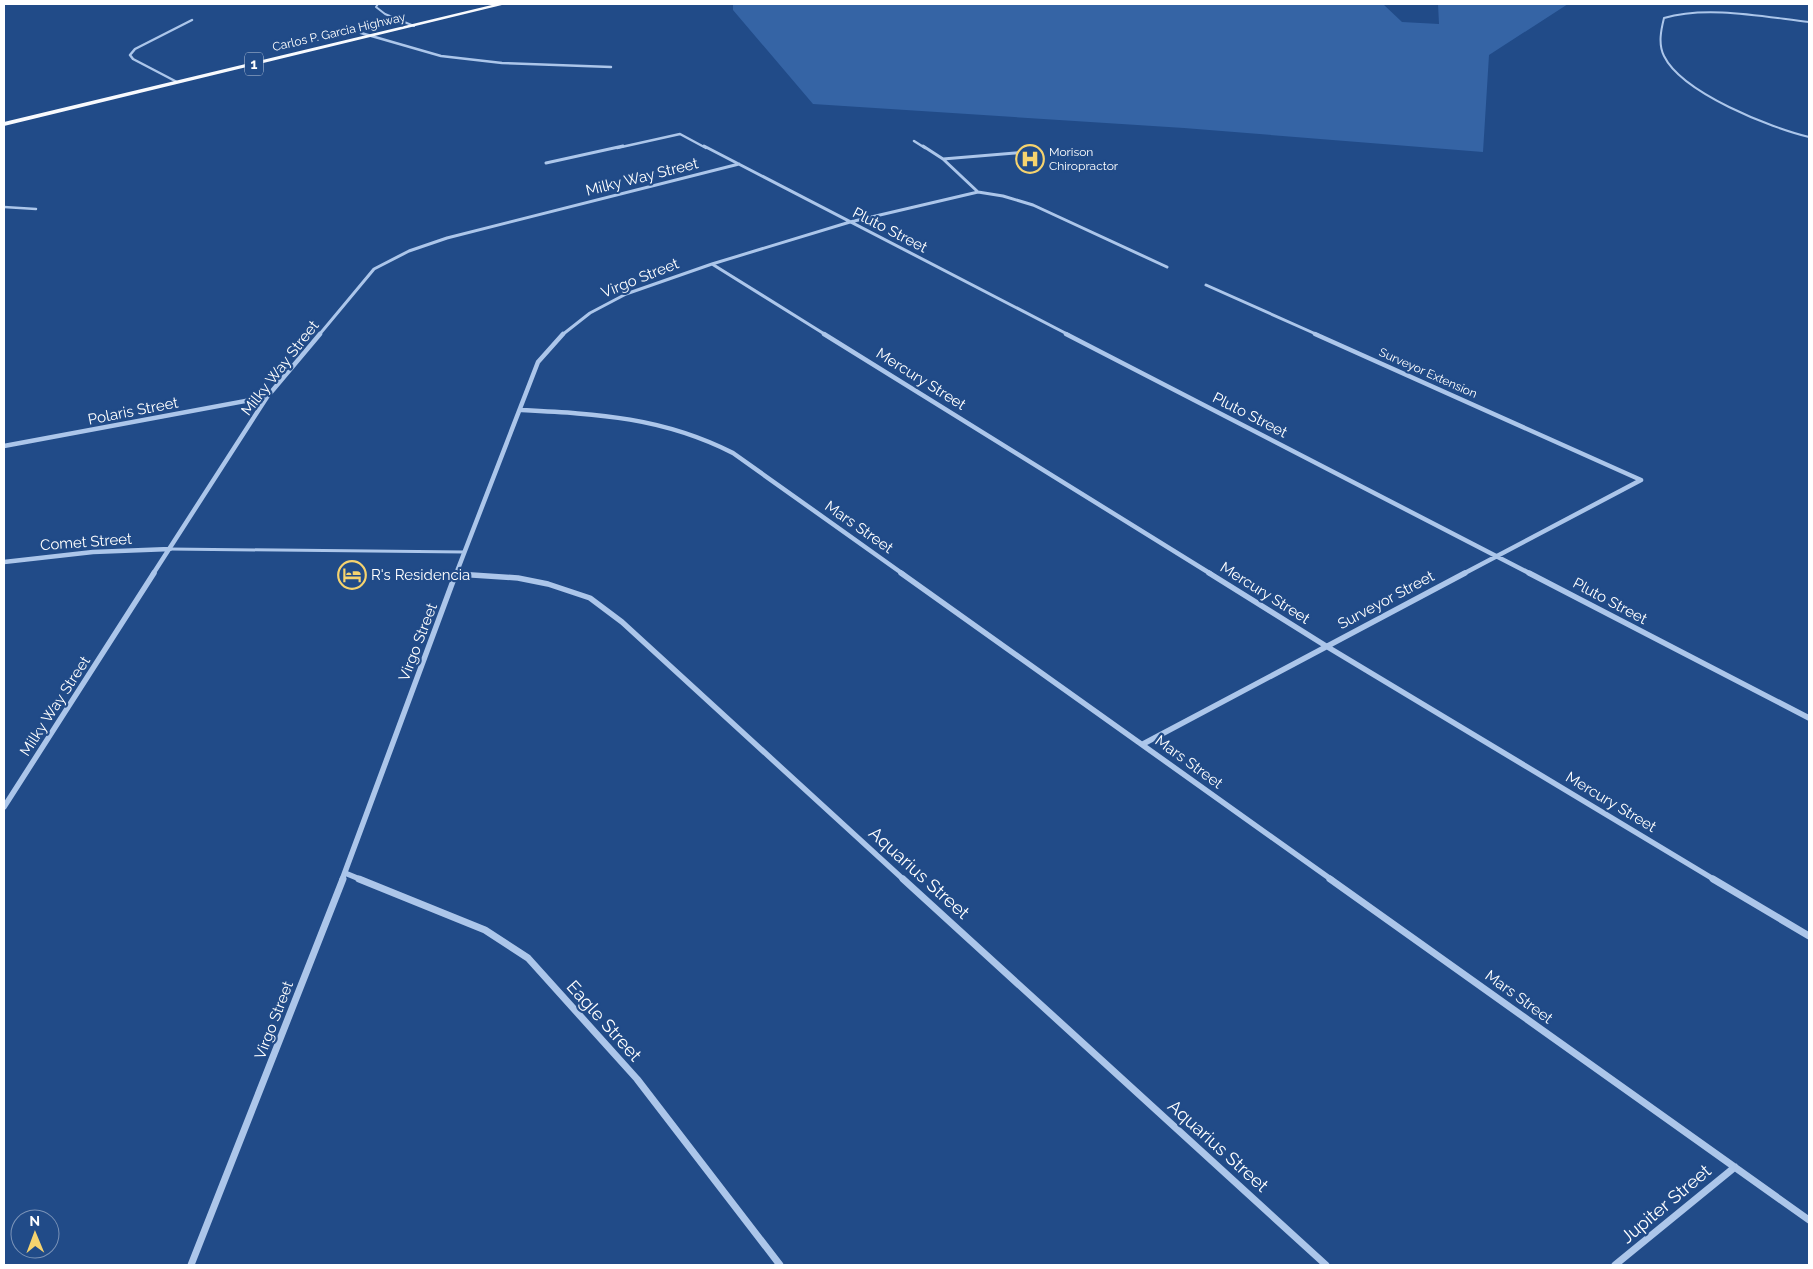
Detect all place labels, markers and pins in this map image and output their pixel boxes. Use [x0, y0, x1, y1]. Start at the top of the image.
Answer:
hospital icon: Morison Chiropractor [1015, 144, 1045, 174]
place label: Morison Chiropractor [1049, 145, 1119, 173]
hotel icon: R's Residencia [337, 560, 367, 590]
place label: R's Residencia [371, 566, 470, 584]

